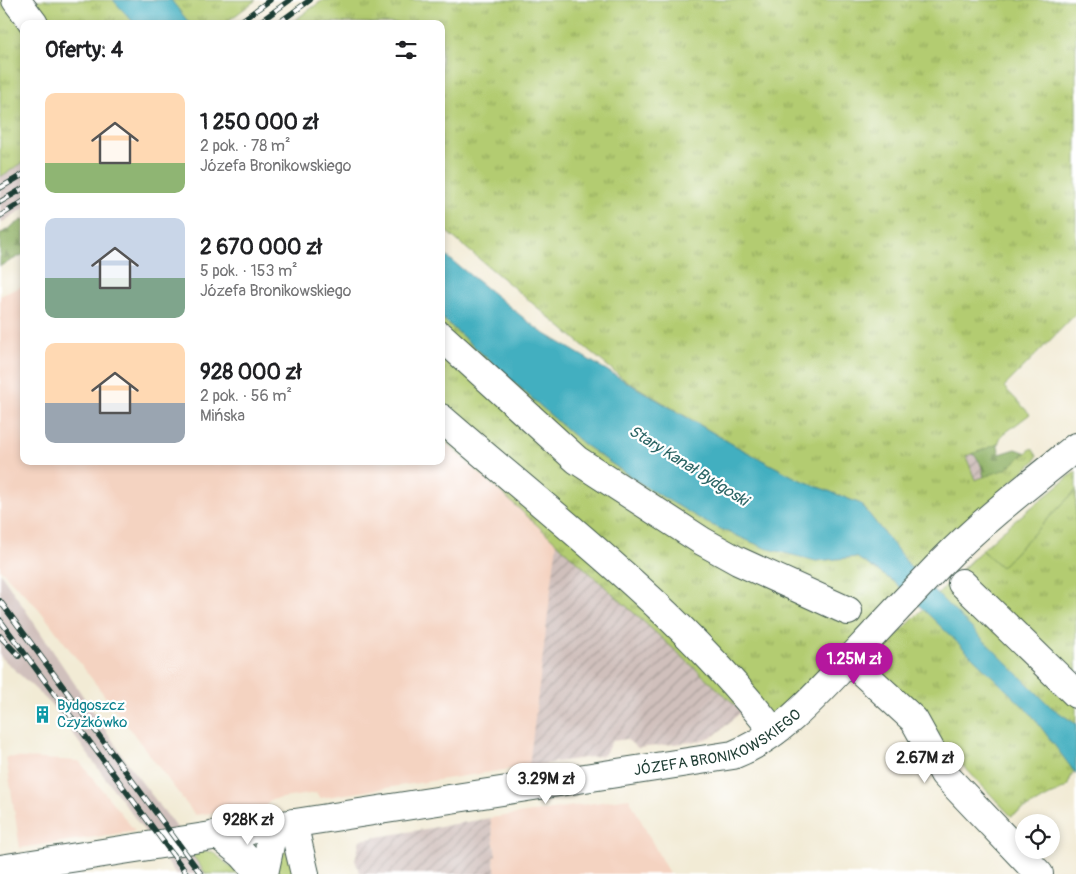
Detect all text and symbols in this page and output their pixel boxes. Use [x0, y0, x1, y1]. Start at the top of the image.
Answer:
icon: filters [392, 36, 420, 64]
text: Oferty: 4 [45, 37, 123, 64]
text: 1 250 000 zł [200, 109, 319, 136]
icon: home [85, 113, 145, 173]
text: 2 pok. · 78 m² [200, 136, 291, 156]
text: Józefa Bronikowskiego [200, 156, 351, 176]
text: 2 670 000 zł [200, 234, 322, 261]
icon: home [85, 238, 145, 298]
text: 5 pok. · 153 m² [200, 261, 298, 281]
text: Józefa Bronikowskiego [200, 281, 351, 301]
text: 928 000 zł [200, 359, 301, 386]
icon: home [85, 363, 145, 423]
text: 2 pok. · 56 m² [200, 386, 292, 406]
text: Mińska [200, 406, 245, 426]
water label: Stary Kanał Bydgoski [625, 421, 754, 512]
pin: 1.25M zł [802, 642, 906, 685]
text: 1.25M zł [827, 649, 881, 669]
place label: Bydgoszcz Czyżkówko [57, 696, 127, 732]
building icon: Bydgoszcz Czyżkówko [33, 704, 53, 724]
street label: JÓZEFA BRONIKOWSKIEGO [632, 705, 805, 780]
pin: 2.67M zł [873, 742, 977, 784]
text: 2.67M zł [896, 748, 954, 768]
pin: 3.29M zł [494, 762, 598, 805]
text: 3.29M zł [518, 769, 574, 789]
pin: 928K zł [202, 804, 294, 846]
text: 928K zł [223, 810, 273, 830]
map controls [1015, 814, 1060, 859]
button: locate [1015, 814, 1060, 859]

